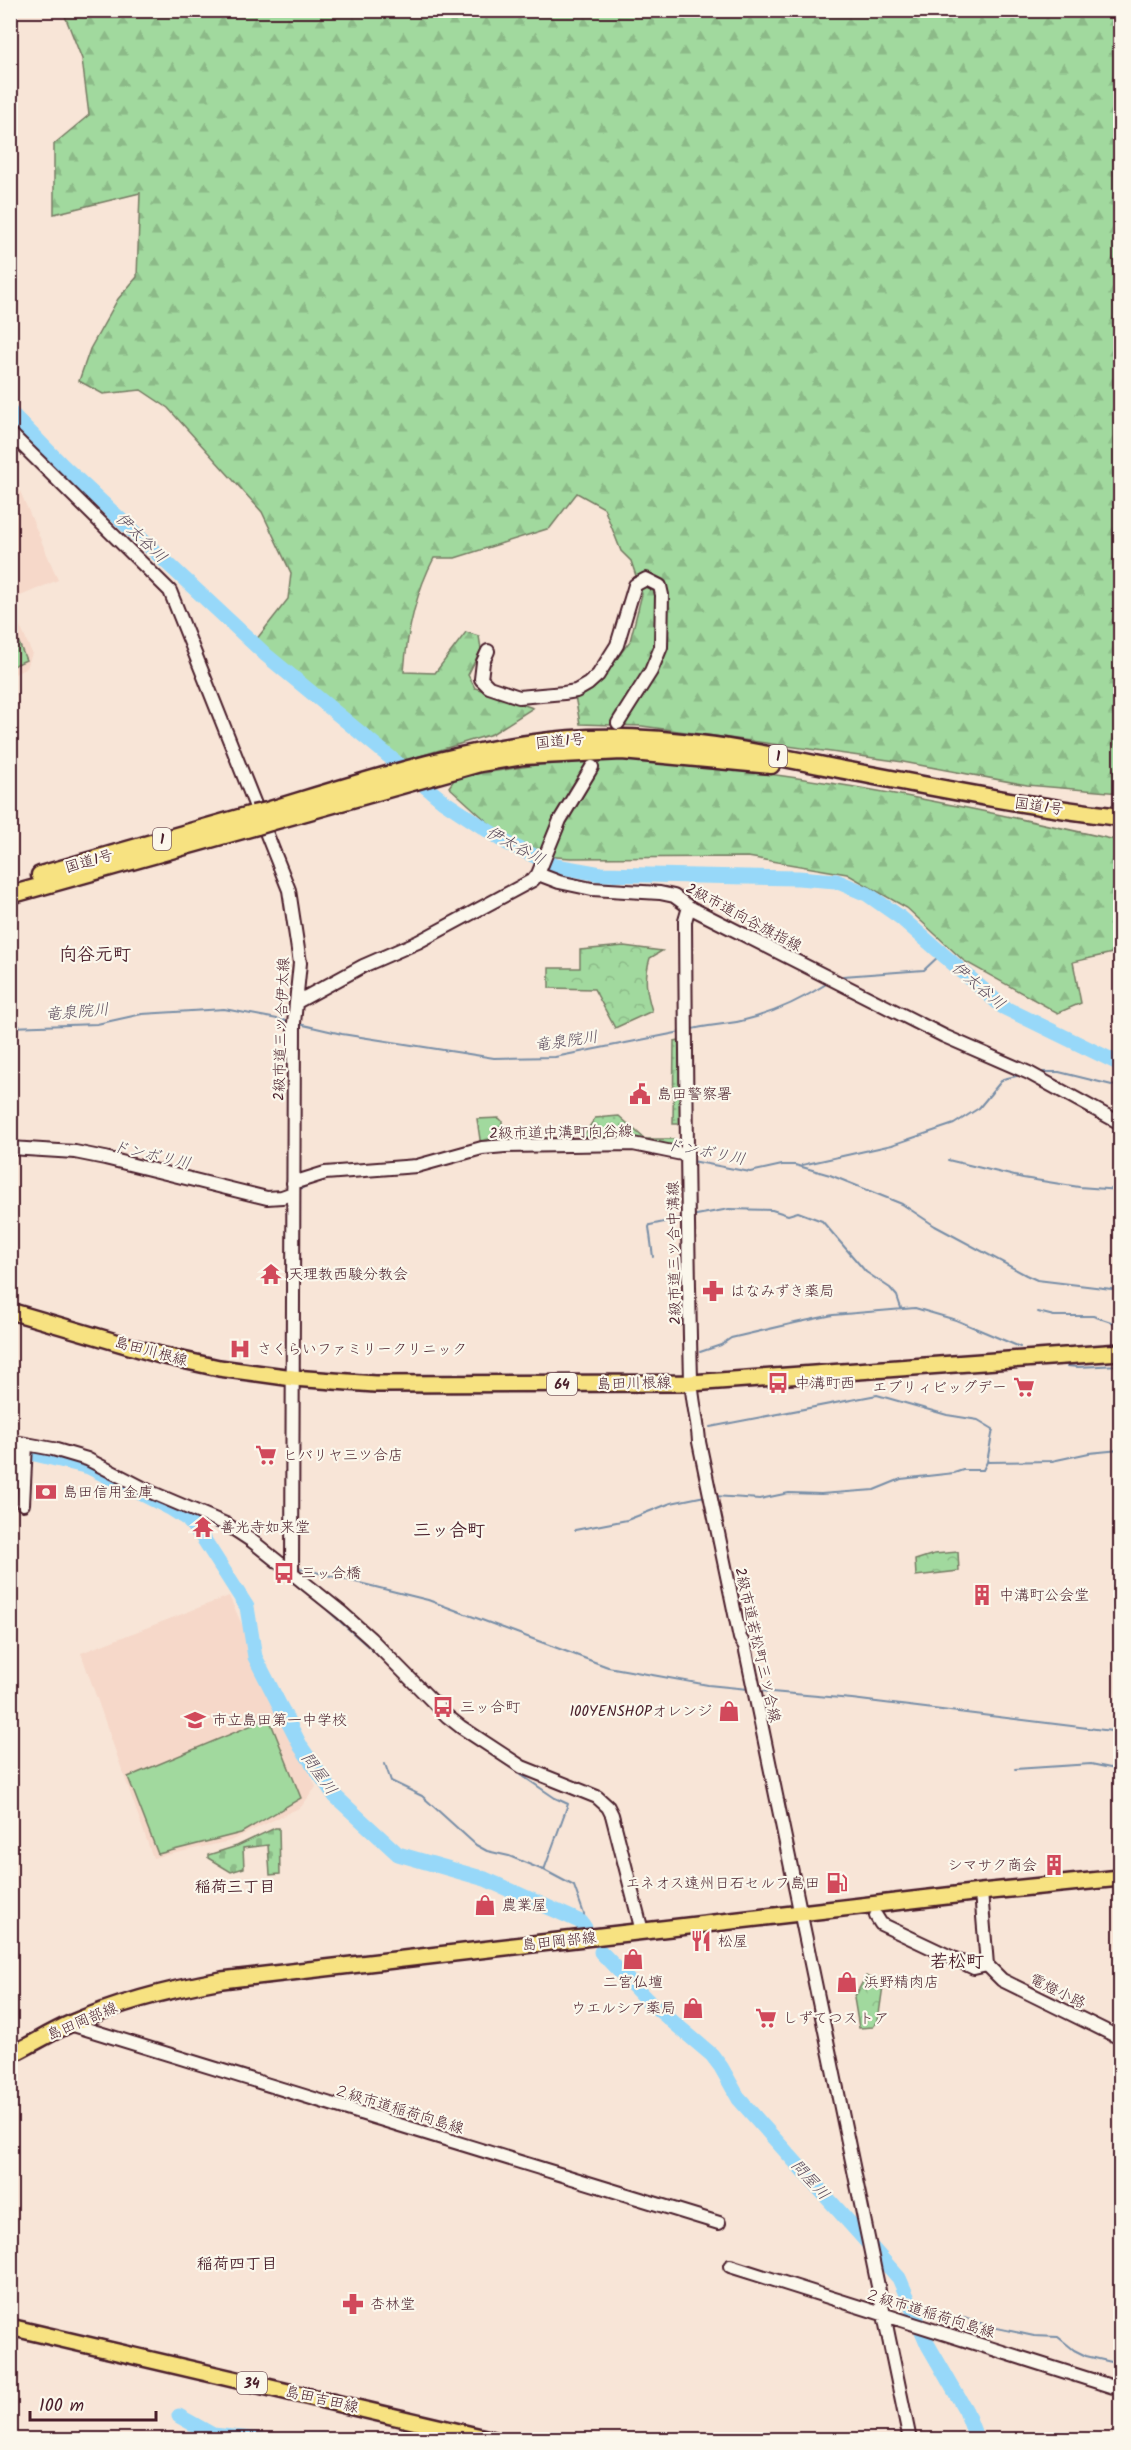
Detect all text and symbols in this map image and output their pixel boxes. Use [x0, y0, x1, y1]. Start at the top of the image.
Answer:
water label: 伊太谷川 [109, 507, 173, 569]
street label: 国道1号 [534, 728, 586, 756]
road number: 1 [769, 745, 787, 767]
street label: 国道1号 [1013, 792, 1065, 822]
water label: 伊太谷川 [481, 820, 549, 872]
road number: 1 [153, 828, 171, 850]
street label: 国道1号 [62, 844, 116, 880]
street label: 2級市道向谷旗指線 [681, 877, 806, 959]
district label: 向谷元町 [59, 941, 131, 970]
water label: 伊太谷川 [945, 956, 1011, 1016]
street label: 2級市道三ツ合伊太線 [267, 957, 296, 1101]
water label: 竜泉院川 [44, 997, 110, 1028]
water label: 竜泉院川 [533, 1025, 600, 1058]
public building icon: 島田警察署 [628, 1082, 652, 1106]
place label: 島田警察署 [657, 1083, 732, 1107]
street label: 2級市道中溝町向谷線 [489, 1120, 633, 1146]
water label: ドンボリ川 [664, 1133, 747, 1172]
water label: ドンボリ川 [110, 1134, 193, 1177]
street label: 2級市道三ツ合中溝線 [662, 1181, 688, 1325]
temple icon: 天理教西駿分教会 [259, 1262, 283, 1286]
place label: 天理教西駿分教会 [288, 1263, 408, 1287]
pharmacy icon: はなみずき薬局 [701, 1279, 725, 1303]
place label: はなみずき薬局 [730, 1280, 834, 1304]
street label: 島田川根線 [111, 1331, 190, 1373]
hospital icon: さくらいファミリークリニック [228, 1337, 252, 1361]
place label: さくらいファミリークリニック [257, 1338, 467, 1362]
street label: 島田川根線 [596, 1371, 672, 1397]
bus stop icon: 中溝町西 [766, 1371, 790, 1395]
place label: 中溝町西 [795, 1372, 855, 1396]
road number: 64 [547, 1373, 577, 1395]
supermarket icon: エブリィビッグデー [1012, 1375, 1036, 1399]
place label: エブリィビッグデー [872, 1376, 1007, 1400]
supermarket icon: ヒバリヤ三ツ合店 [254, 1443, 278, 1467]
place label: ヒバリヤ三ツ合店 [283, 1444, 403, 1468]
bank icon: 島田信用金庫 [34, 1480, 58, 1504]
place label: 島田信用金庫 [63, 1481, 153, 1505]
temple icon: 善光寺如来堂 [191, 1515, 215, 1539]
place label: 善光寺如来堂 [220, 1516, 310, 1540]
district label: 三ッ合町 [413, 1517, 485, 1546]
bus stop icon: 三ッ合橋 [272, 1561, 296, 1585]
place label: 三ッ合橋 [301, 1562, 361, 1586]
street label: 2級市道若松町三ツ合線 [727, 1565, 787, 1725]
building icon: 中溝町公会堂 [970, 1583, 994, 1607]
place label: 中溝町公会堂 [999, 1584, 1089, 1608]
bus stop icon: 三ッ合町 [431, 1695, 455, 1719]
place label: 三ッ合町 [460, 1696, 521, 1720]
shop icon: 100YENSHOPオレンジ [717, 1699, 741, 1723]
place label: 100YENSHOPオレンジ [569, 1700, 712, 1724]
school or university icon: 市立島田第一中学校 [183, 1708, 207, 1732]
place label: 市立島田第一中学校 [212, 1709, 347, 1733]
water label: 問屋川 [295, 1747, 343, 1801]
building icon: シマサク商会 [1042, 1853, 1066, 1877]
place label: シマサク商会 [948, 1854, 1037, 1878]
fuel station icon: エネオス遠州日石セルフ島田 [825, 1871, 849, 1895]
place label: エネオス遠州日石セルフ島田 [625, 1872, 820, 1896]
district label: 稲荷三丁目 [195, 1875, 275, 1900]
shop icon: 農業屋 [473, 1893, 497, 1917]
place label: 農業屋 [502, 1894, 547, 1918]
street label: 島田岡部線 [521, 1926, 598, 1958]
restaurant icon: 松屋 [689, 1929, 713, 1953]
place label: 松屋 [718, 1930, 748, 1954]
shop icon: 二宮仏壇 [621, 1947, 645, 1971]
district label: 若松町 [930, 1948, 984, 1977]
street label: 電燈小路 [1025, 1968, 1090, 2016]
shop icon: 浜野精肉店 [835, 1970, 859, 1994]
place label: 二宮仏壇 [603, 1971, 663, 1995]
place label: 浜野精肉店 [864, 1971, 939, 1995]
street label: 島田岡部線 [43, 1996, 122, 2048]
shop icon: ウエルシア薬局 [681, 1996, 705, 2020]
place label: ウエルシア薬局 [571, 1997, 676, 2021]
supermarket icon: しずてつストア [754, 2006, 778, 2030]
place label: しずてつストア [783, 2007, 889, 2031]
street label: ２級市道稲荷向島線 [331, 2079, 467, 2141]
water label: 問屋川 [785, 2154, 835, 2206]
district label: 稲荷四丁目 [197, 2252, 277, 2277]
street label: ２級市道稲荷向島線 [862, 2283, 998, 2345]
pharmacy icon: 杏林堂 [341, 2292, 365, 2316]
place label: 杏林堂 [370, 2293, 415, 2317]
road number: 34 [237, 2372, 267, 2394]
street label: 島田吉田線 [283, 2380, 361, 2420]
scale bar [30, 2384, 156, 2422]
text: 100 m [39, 2392, 84, 2421]

